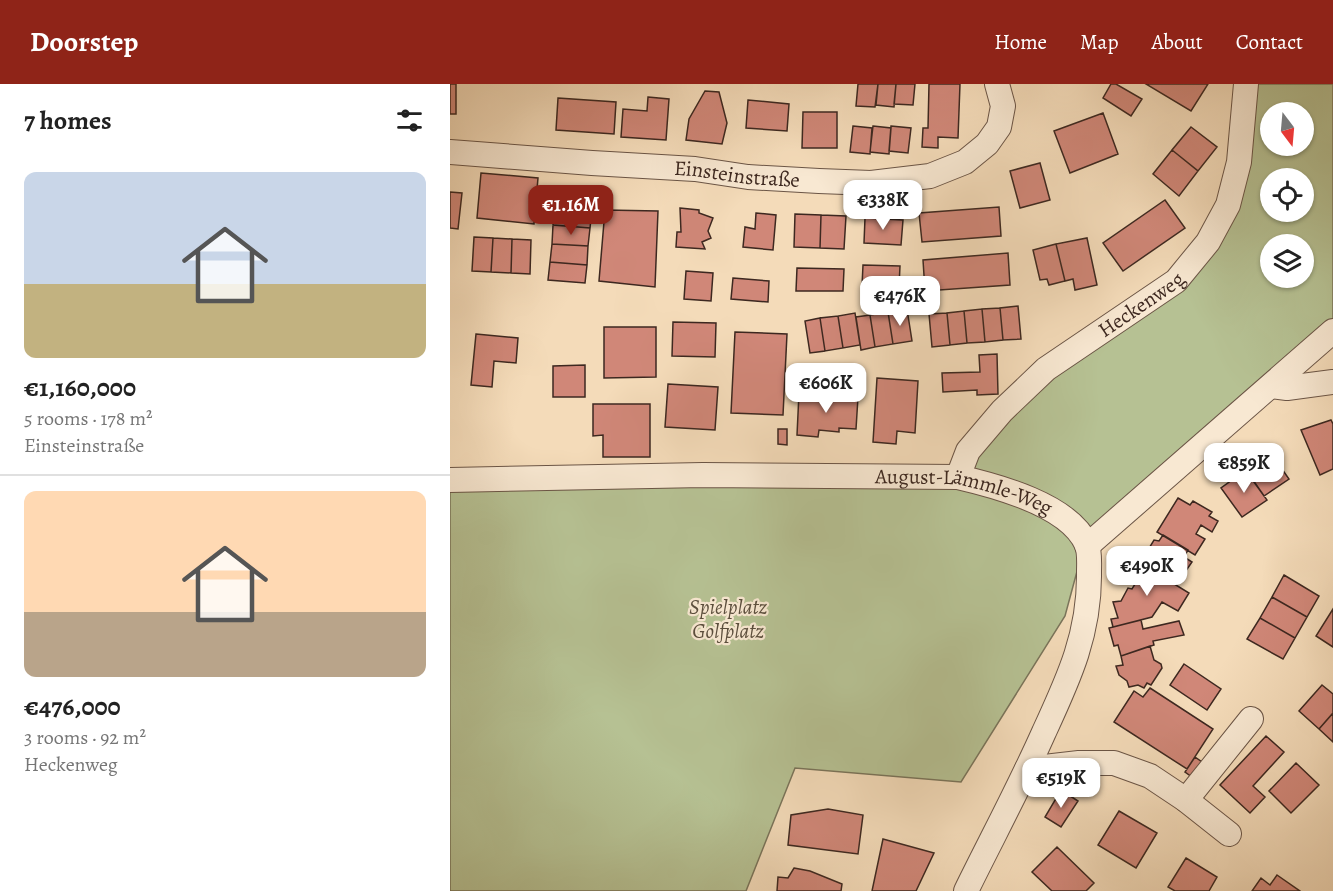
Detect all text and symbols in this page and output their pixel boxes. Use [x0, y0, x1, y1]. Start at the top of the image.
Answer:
text: Doorstep [30, 23, 138, 61]
text: Home [994, 28, 1047, 56]
text: Map [1080, 28, 1118, 56]
text: About [1151, 28, 1203, 56]
text: Contact [1236, 28, 1303, 56]
north arrow [1260, 102, 1314, 156]
map controls [1260, 102, 1314, 288]
text: 7 homes [24, 103, 112, 138]
icon: filters [393, 104, 426, 137]
street label: Einsteinstraße [673, 154, 801, 194]
button: locate [1260, 168, 1314, 222]
pin: €338K [841, 180, 925, 231]
pin: €1.16M [522, 185, 620, 236]
text: €338K [857, 186, 909, 213]
text: €1.16M [542, 191, 600, 218]
icon: home [171, 211, 279, 319]
button: layers [1260, 234, 1314, 288]
street label: Heckenweg [1092, 266, 1192, 344]
pin: €476K [858, 276, 942, 327]
text: €476K [874, 282, 926, 309]
pin: €606K [784, 363, 868, 414]
text: €606K [799, 369, 853, 396]
text: €1,160,000 [24, 370, 136, 405]
text: 5 rooms · 178 m² [24, 405, 153, 432]
text: Einsteinstraße [24, 432, 144, 459]
pin: €859K [1202, 443, 1286, 494]
text: €859K [1218, 449, 1270, 476]
street label: August-Lämmle-Weg [874, 462, 1058, 522]
icon: home [171, 530, 279, 638]
pin: €490K [1105, 546, 1189, 597]
text: €490K [1120, 552, 1174, 579]
park label: Spielplatz Golfplatz [689, 593, 768, 645]
text: €476,000 [24, 689, 121, 724]
text: 3 rooms · 92 m² [24, 724, 146, 751]
text: Heckenweg [24, 751, 118, 778]
pin: €519K [1019, 758, 1103, 809]
text: €519K [1036, 764, 1086, 791]

